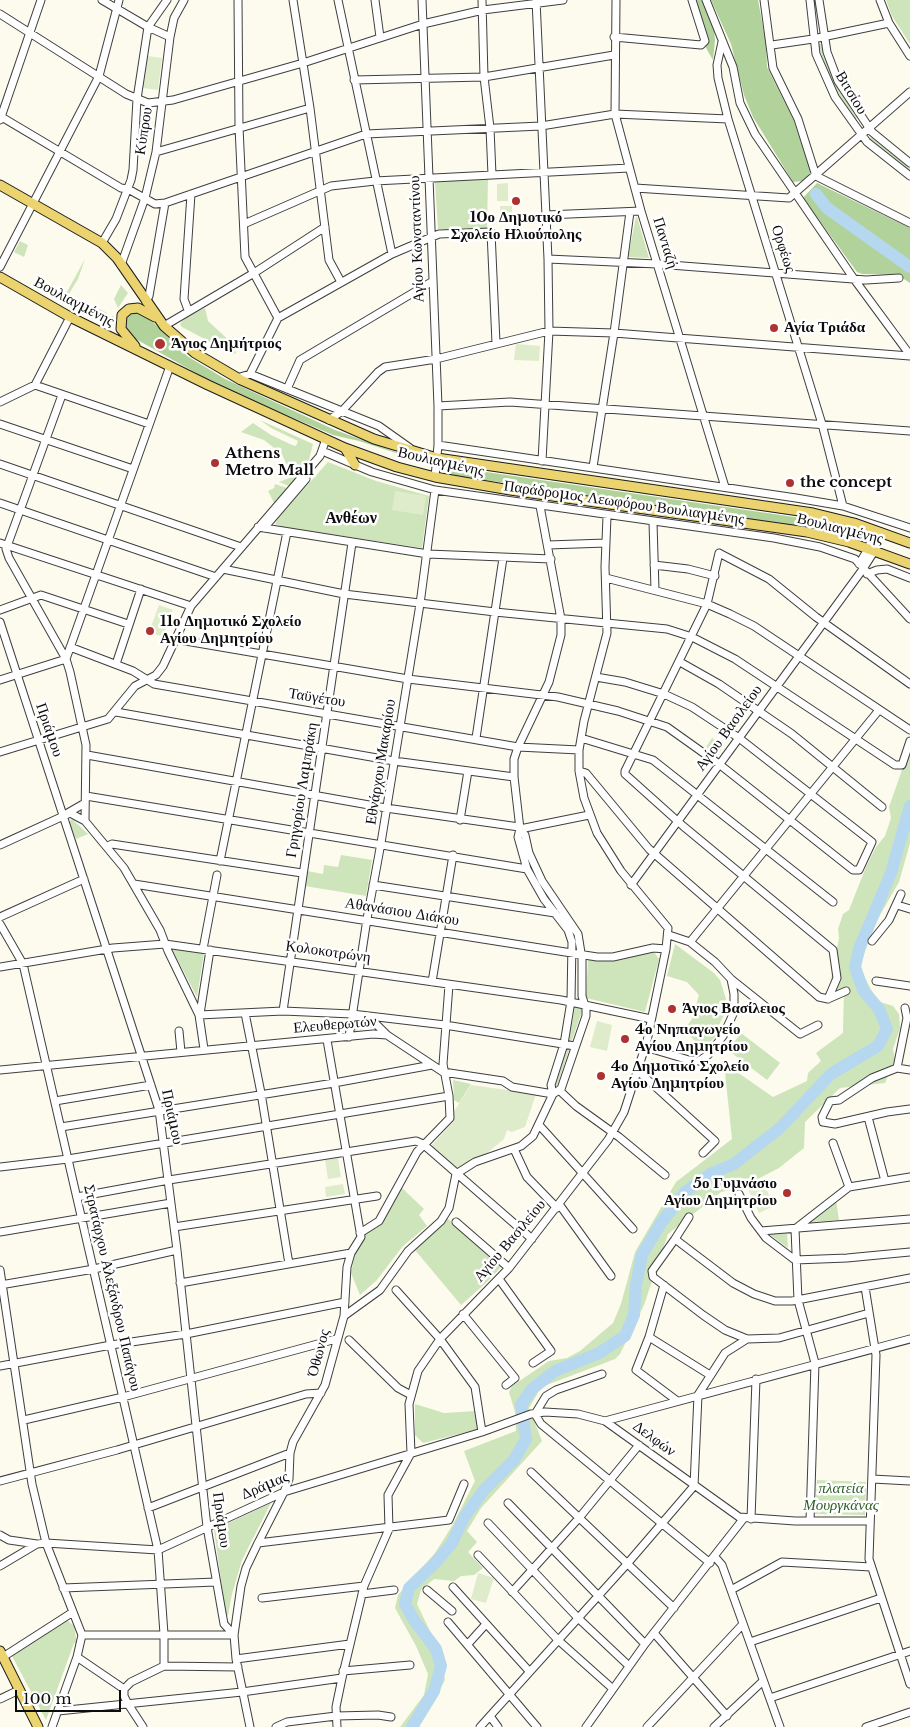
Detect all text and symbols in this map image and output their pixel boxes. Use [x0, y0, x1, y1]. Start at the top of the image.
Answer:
street label: Βιτσίου [831, 68, 871, 118]
street label: Κύπρου [131, 106, 157, 156]
street label: Αγίου Κωνσταντίνου [406, 175, 428, 303]
marker: 10ο Δημοτικό Σχολείο Ηλιούπολης [510, 195, 522, 207]
place label: 10ο Δημοτικό Σχολείο Ηλιούπολης [451, 209, 581, 244]
street label: Πανταζή [649, 215, 681, 271]
street label: Ορφέως [767, 223, 799, 275]
street label: Βουλιαγμένης [31, 273, 117, 331]
place label: Αγία Τριάδα [784, 319, 865, 337]
marker: Αγία Τριάδα [768, 322, 780, 334]
place label: Άγιος Δημήτριος [171, 335, 281, 353]
marker: Άγιος Δημήτριος [153, 337, 167, 351]
street label: Βουλιαγμένης [396, 443, 486, 481]
place label: Athens Metro Mall [225, 445, 314, 480]
marker: Athens Metro Mall [209, 457, 221, 469]
place label: the concept [800, 474, 892, 492]
street label: Παράδρομος Λεωφόρου Βουλιαγμένης [503, 477, 745, 529]
marker: the concept [784, 477, 796, 489]
district label: Ανθέων [325, 508, 377, 528]
street label: Βουλιαγμένης [795, 510, 885, 548]
place label: 11ο Δημοτικό Σχολείο Αγίου Δημητρίου [160, 613, 301, 648]
marker: 11ο Δημοτικό Σχολείο Αγίου Δημητρίου [144, 625, 156, 637]
street label: Αγίου Βασιλείου [692, 681, 766, 775]
street label: Ταϋγέτου [287, 685, 347, 711]
street label: Εθνάρχου Μακαρίου [362, 698, 400, 826]
street label: Πριάμου [31, 701, 67, 759]
street label: Γρηγορίου Λαμπράκη [282, 721, 322, 859]
street label: Αθανάσιου Διάκου [344, 894, 460, 930]
street label: Κολοκοτρώνη [284, 937, 372, 967]
place label: Άγιος Βασίλειος [682, 1000, 785, 1018]
marker: Άγιος Βασίλειος [666, 1003, 678, 1015]
street label: Ελευθερωτών [293, 1012, 377, 1038]
place label: 4ο Νηπιαγωγείο Αγίου Δημητρίου [635, 1021, 748, 1056]
marker: 4ο Νηπιαγωγείο Αγίου Δημητρίου [619, 1033, 631, 1045]
place label: 4ο Δημοτικό Σχολείο Αγίου Δημητρίου [611, 1058, 749, 1093]
marker: 4ο Δημοτικό Σχολείο Αγίου Δημητρίου [595, 1070, 607, 1082]
street label: Πριάμου [157, 1088, 187, 1146]
place label: 5ο Γυμνάσιο Αγίου Δημητρίου [664, 1175, 777, 1210]
street label: Στρατάρχου Αλεξάνδρου Παπάγου [79, 1183, 145, 1393]
marker: 5ο Γυμνάσιο Αγίου Δημητρίου [781, 1187, 793, 1199]
street label: Αγίου Βασιλείου [470, 1196, 550, 1286]
street label: Όθωνος [304, 1327, 334, 1379]
street label: Δελφών [629, 1417, 679, 1461]
street label: Δράμας [239, 1468, 291, 1504]
park label: πλατεία Μουργκάνας [803, 1480, 879, 1515]
street label: Πριάμου [208, 1491, 234, 1549]
scale bar [18, 1680, 124, 1712]
text: 100 m [23, 1689, 72, 1708]

